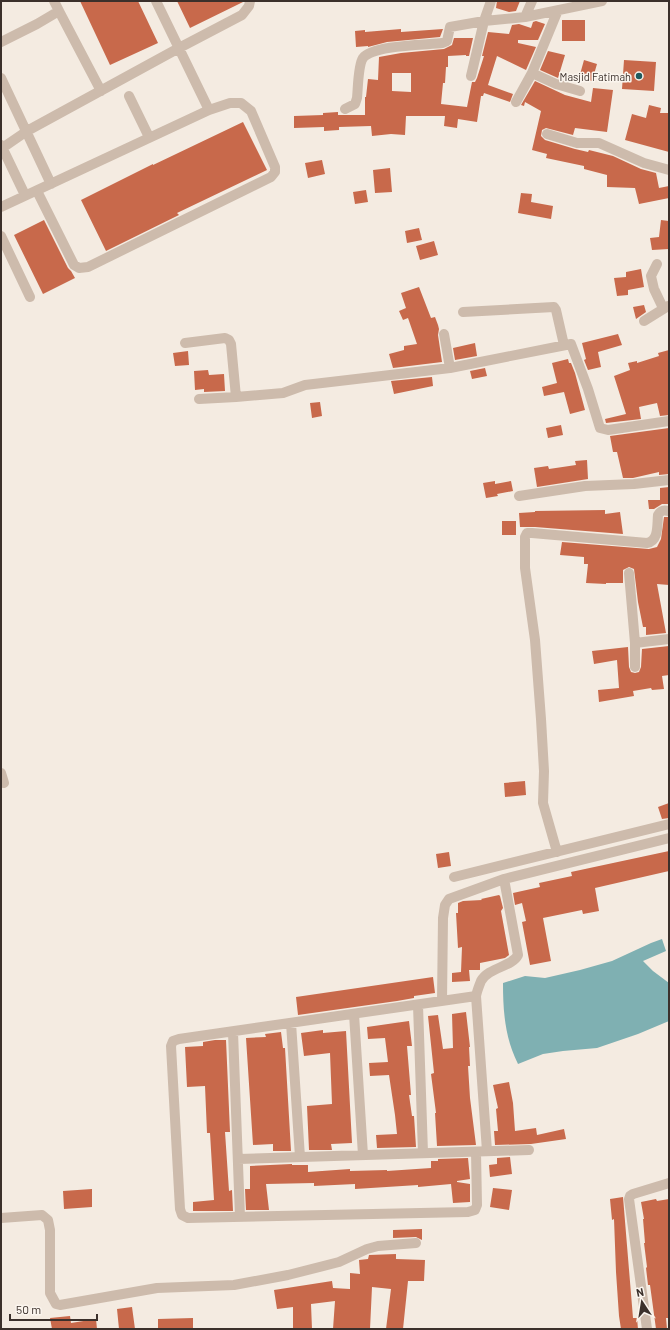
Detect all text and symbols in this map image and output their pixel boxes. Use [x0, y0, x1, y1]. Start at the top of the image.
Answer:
place label: Masjid Fatimah [560, 70, 631, 83]
marker: Masjid Fatimah [634, 71, 644, 81]
north arrow [622, 1282, 662, 1322]
text: N [635, 1285, 645, 1299]
scale bar [10, 1296, 97, 1322]
text: 50 m [16, 1302, 41, 1316]

